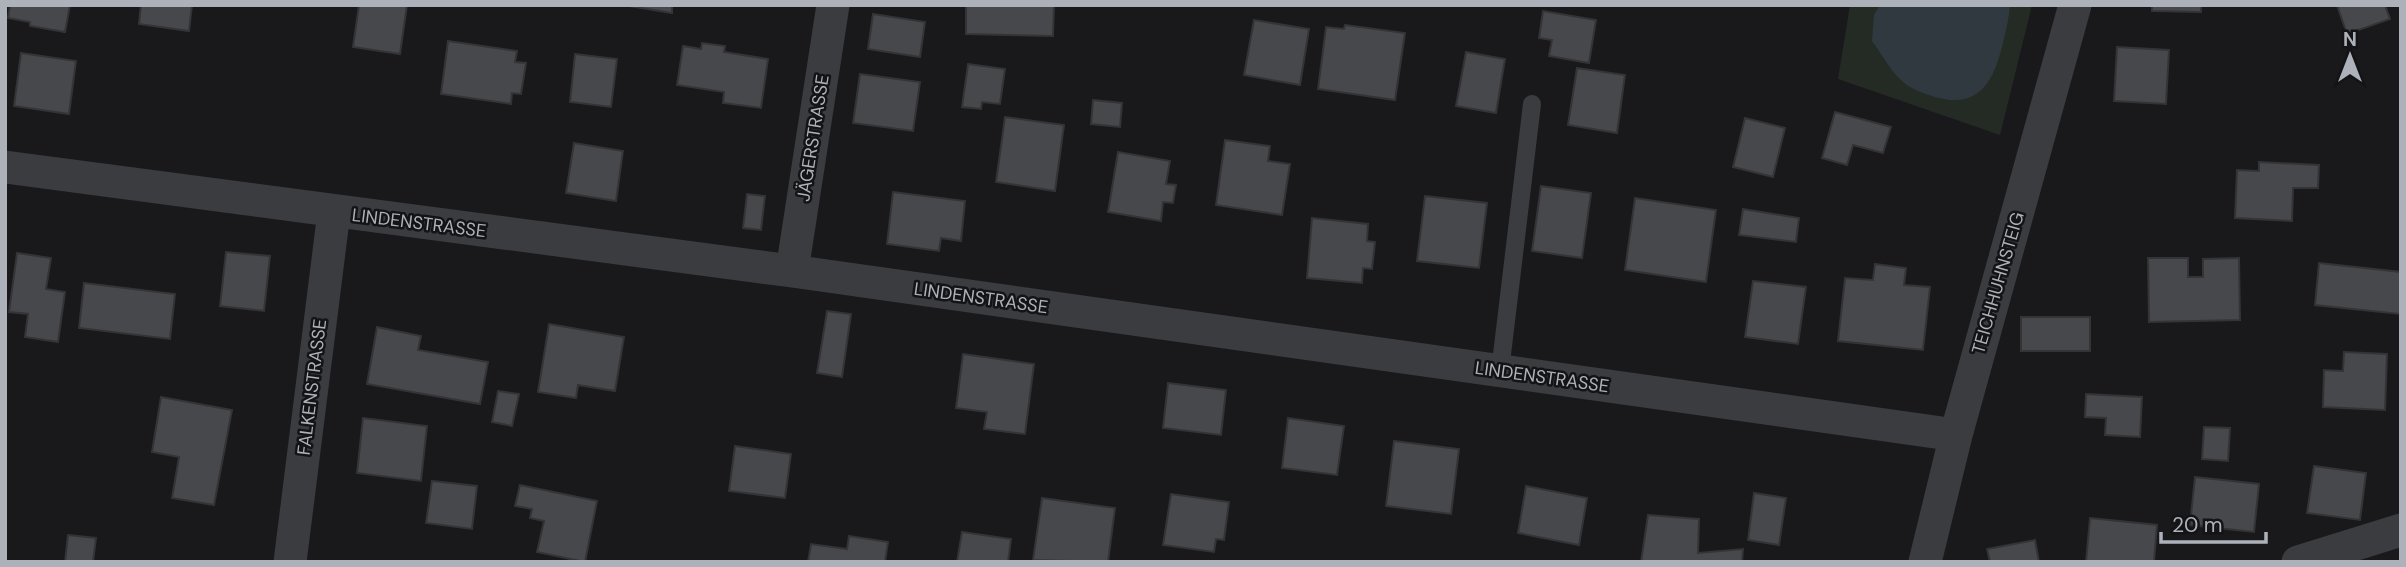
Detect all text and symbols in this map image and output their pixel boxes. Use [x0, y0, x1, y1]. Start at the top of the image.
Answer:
north arrow [2315, 21, 2385, 91]
text: N [2343, 27, 2357, 52]
street label: JÄGERSTRASSE [791, 73, 835, 203]
street label: LINDENSTRASSE [351, 203, 487, 243]
street label: TEICHHUHNSTEIG [1966, 209, 2030, 357]
street label: LINDENSTRASSE [912, 277, 1050, 319]
street label: FALKENSTRASSE [292, 318, 332, 456]
street label: LINDENSTRASSE [1473, 356, 1611, 398]
scale bar [2161, 500, 2266, 544]
text: 20 m [2172, 511, 2223, 539]

